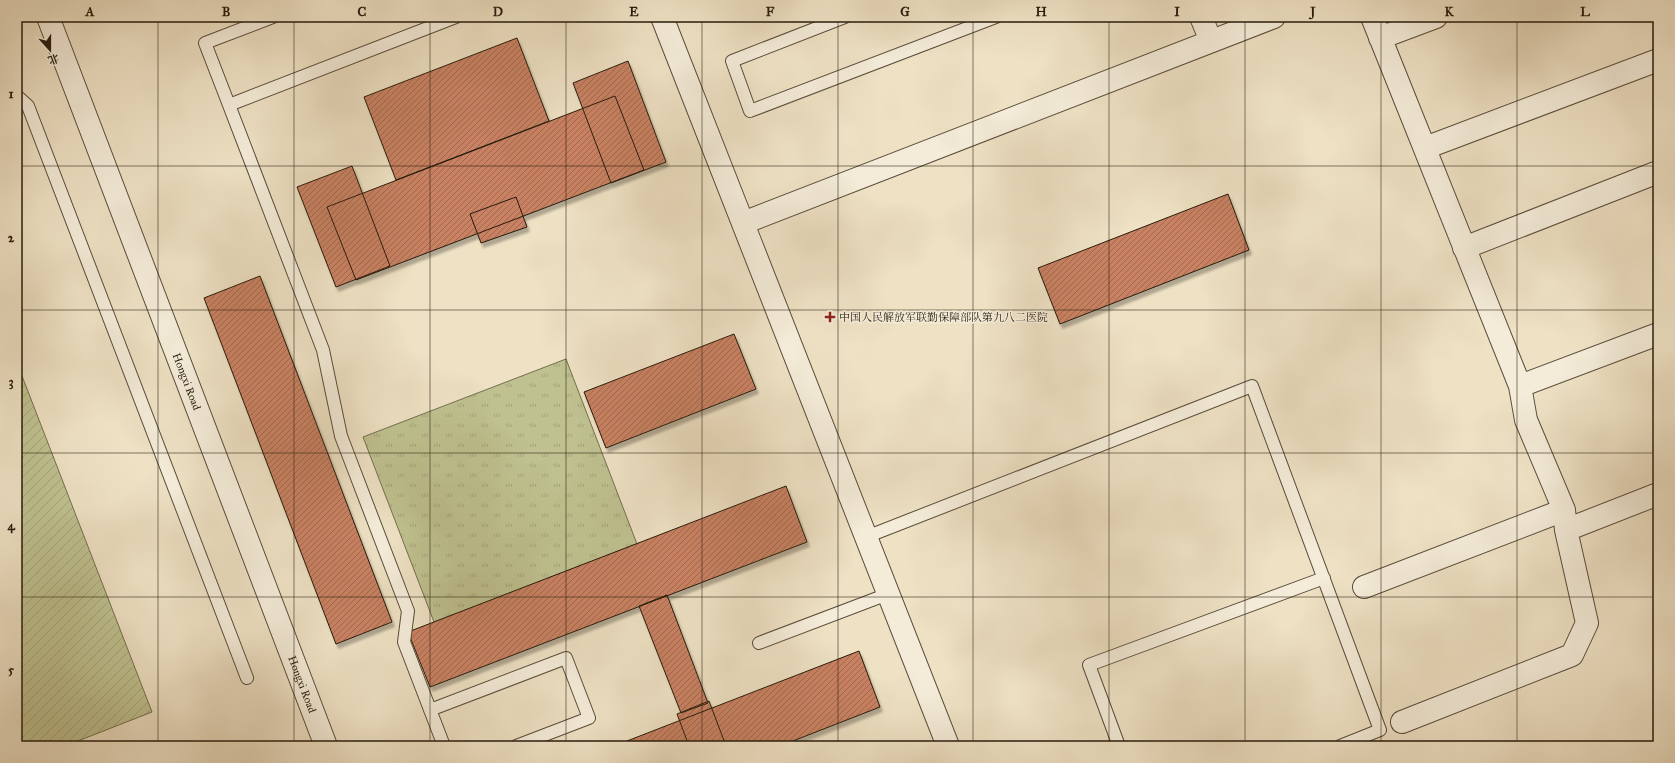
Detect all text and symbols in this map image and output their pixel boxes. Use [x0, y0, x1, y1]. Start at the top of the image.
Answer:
text: A [85, 4, 95, 20]
text: B [222, 4, 231, 20]
text: C [358, 4, 367, 20]
text: D [493, 4, 503, 20]
text: E [629, 4, 639, 20]
text: F [766, 4, 775, 20]
text: G [900, 4, 910, 20]
text: H [1035, 4, 1047, 20]
text: I [1174, 4, 1180, 20]
text: J [1308, 4, 1316, 20]
text: K [1444, 4, 1454, 20]
text: L [1580, 4, 1590, 20]
north arrow [30, 30, 70, 70]
text: 北 [46, 51, 61, 67]
text: 1 [8, 86, 14, 102]
text: 2 [8, 230, 15, 246]
marker: 中国人民解放军联勤保障部队第九八二医院 [824, 311, 836, 323]
place label: 中国人民解放军联勤保障部队第九八二医院 [839, 311, 1048, 324]
street label: Hongxi Road [170, 351, 203, 412]
text: 3 [8, 374, 14, 390]
text: 4 [7, 518, 15, 534]
street label: Hongxi Road [285, 654, 319, 715]
text: 5 [8, 662, 15, 678]

